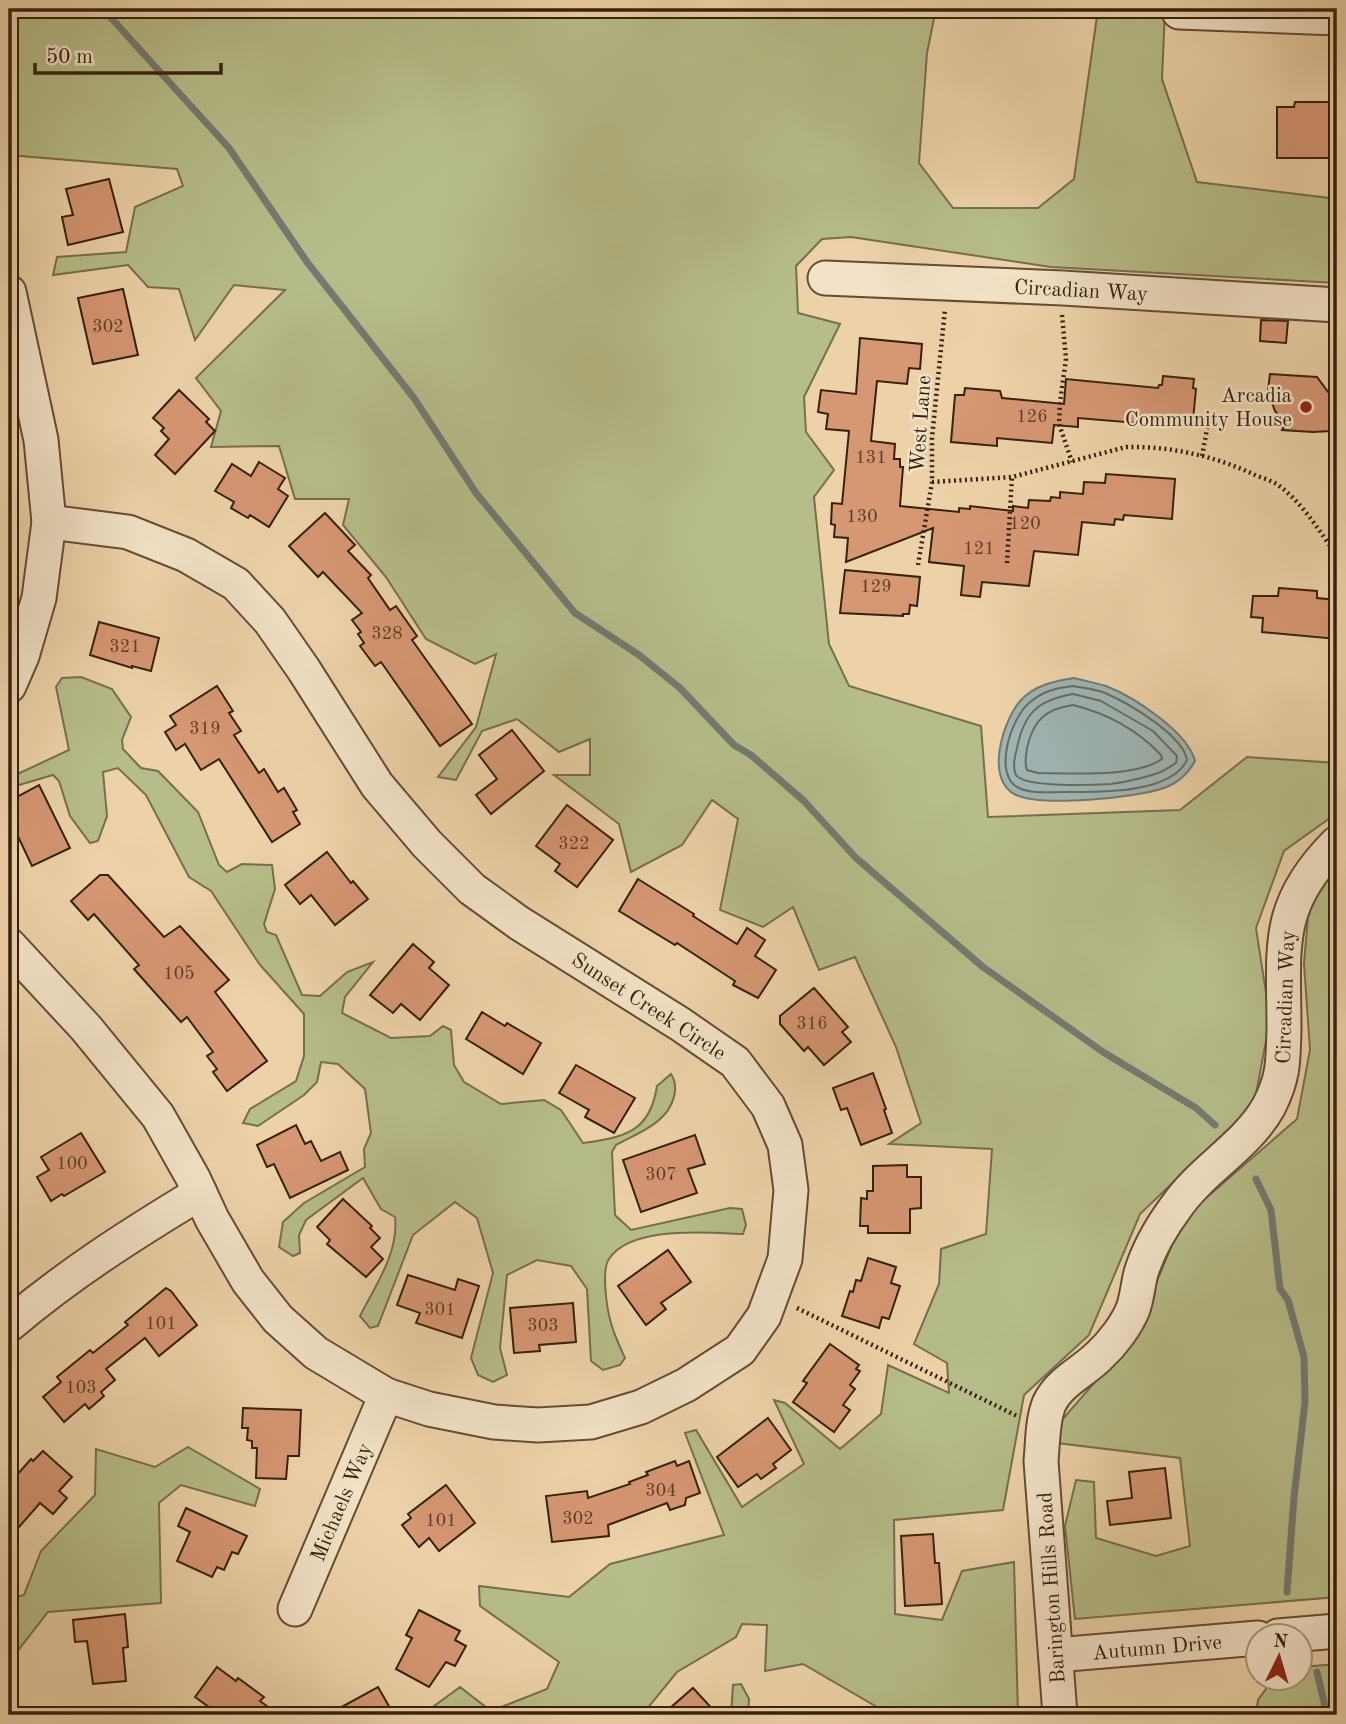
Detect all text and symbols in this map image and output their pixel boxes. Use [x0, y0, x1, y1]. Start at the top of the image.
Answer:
scale bar [35, 32, 220, 76]
text: 50 m [46, 47, 93, 68]
street label: Circadian Way [1013, 278, 1148, 305]
house number: 302 [92, 318, 124, 336]
street label: West Lane [908, 375, 935, 474]
place label: Arcadia Community House [1125, 386, 1292, 431]
marker: Arcadia Community House [1298, 399, 1314, 415]
house number: 126 [1016, 408, 1048, 426]
house number: 131 [855, 449, 887, 467]
house number: 130 [846, 508, 878, 526]
house number: 120 [1009, 515, 1041, 533]
house number: 121 [963, 540, 995, 558]
house number: 129 [860, 578, 892, 596]
house number: 328 [371, 625, 403, 643]
house number: 321 [109, 638, 141, 656]
house number: 319 [189, 720, 221, 738]
house number: 322 [558, 835, 590, 853]
street label: Circadian Way [1274, 930, 1299, 1064]
street label: Sunset Creek Circle [567, 950, 729, 1065]
house number: 105 [163, 965, 195, 983]
house number: 316 [796, 1015, 828, 1033]
house number: 100 [56, 1155, 88, 1173]
house number: 307 [645, 1166, 677, 1184]
house number: 301 [424, 1301, 456, 1319]
house number: 101 [145, 1315, 177, 1333]
house number: 303 [527, 1317, 559, 1335]
house number: 103 [65, 1379, 97, 1397]
street label: Michaels Way [308, 1440, 377, 1565]
house number: 304 [645, 1482, 677, 1500]
street label: Barington Hills Road [1035, 1491, 1070, 1684]
house number: 302 [562, 1510, 594, 1528]
house number: 101 [425, 1512, 457, 1530]
north arrow [1244, 1622, 1314, 1692]
street label: Autumn Drive [1091, 1632, 1223, 1665]
text: N [1272, 1632, 1289, 1653]

